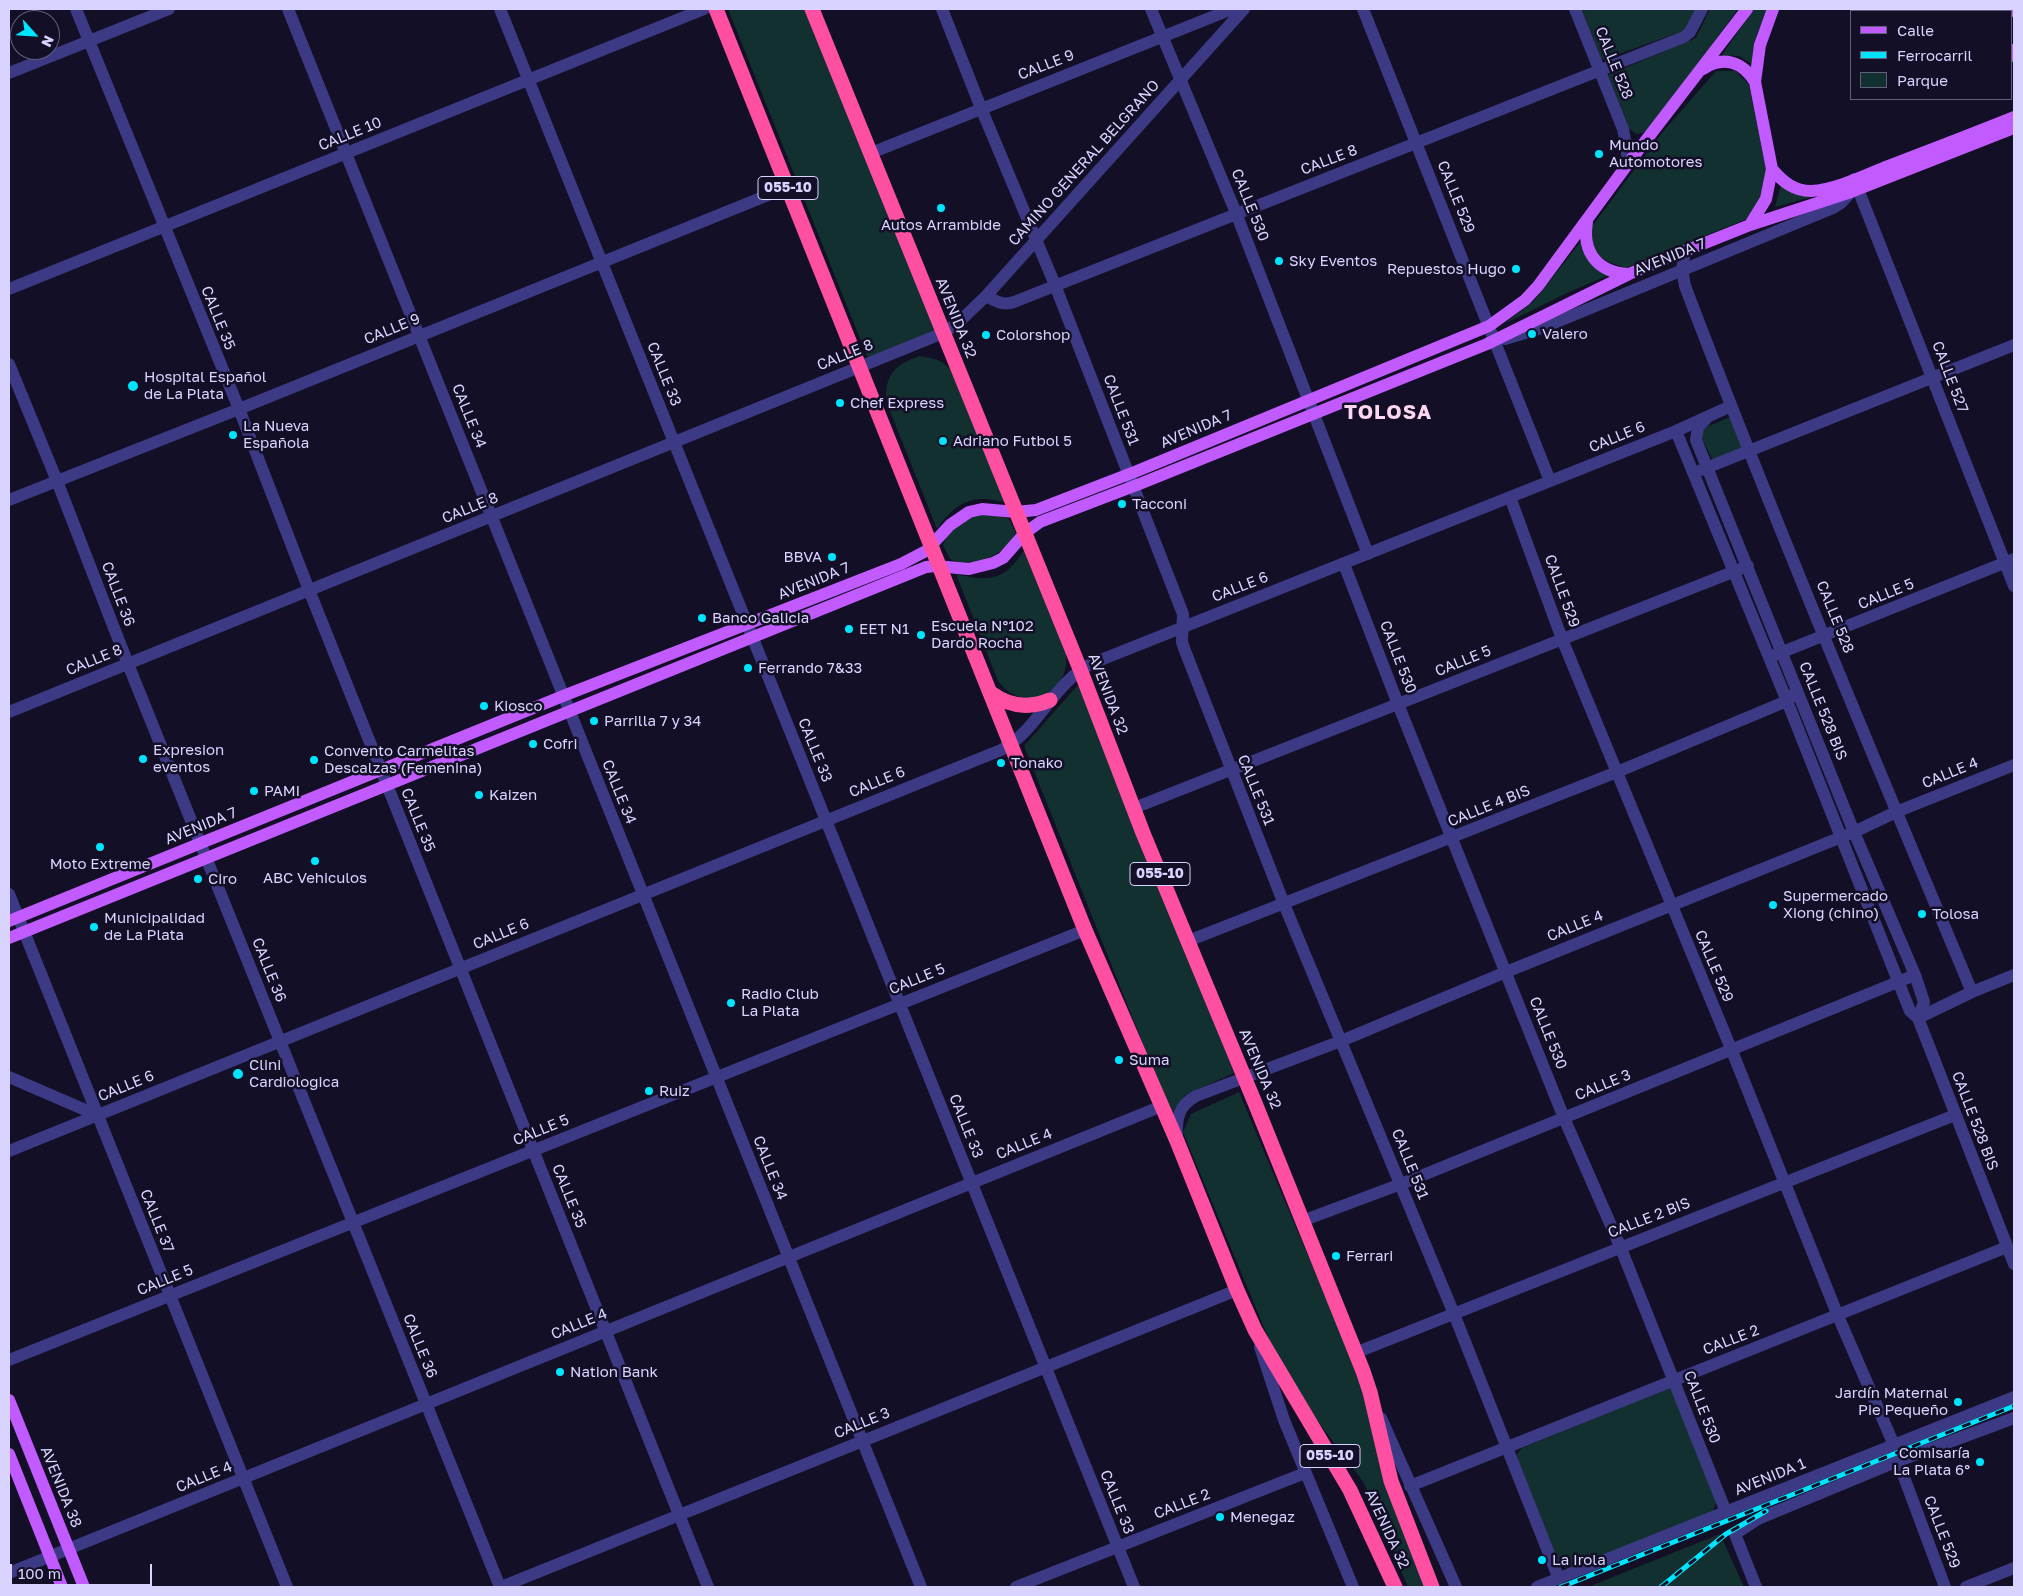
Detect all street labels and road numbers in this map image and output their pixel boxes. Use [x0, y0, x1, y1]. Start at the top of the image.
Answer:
street label: CALLE 528 [1591, 24, 1637, 102]
street label: CALLE 9 [1015, 46, 1077, 84]
street label: CAMINO GENERAL BELGRANO [1005, 76, 1163, 250]
street label: CALLE 10 [316, 113, 384, 155]
street label: CALLE 8 [1298, 141, 1360, 179]
street label: CALLE 529 [1433, 158, 1479, 236]
street label: CALLE 530 [1227, 166, 1273, 244]
road number: 055-10 [758, 177, 818, 200]
street label: AVENIDA 7 [1631, 234, 1709, 280]
street label: AVENIDA 32 [932, 275, 980, 361]
street label: CALLE 35 [197, 283, 239, 353]
street label: CALLE 9 [361, 310, 423, 348]
street label: CALLE 8 [814, 336, 876, 374]
street label: CALLE 33 [643, 339, 685, 409]
street label: CALLE 527 [1928, 339, 1972, 415]
street label: CALLE 531 [1099, 372, 1143, 448]
street label: CALLE 34 [448, 381, 490, 451]
street label: AVENIDA 7 [1158, 406, 1234, 452]
street label: CALLE 6 [1586, 418, 1648, 456]
street label: CALLE 8 [439, 489, 501, 527]
street label: CALLE 529 [1540, 552, 1584, 630]
street label: AVENIDA 7 [775, 558, 853, 604]
street label: CALLE 36 [97, 559, 139, 629]
street label: CALLE 6 [1209, 568, 1271, 606]
street label: CALLE 5 [1855, 575, 1917, 613]
street label: CALLE 528 [1812, 578, 1858, 656]
street label: CALLE 530 [1376, 618, 1420, 696]
street label: CALLE 8 [63, 641, 125, 679]
street label: CALLE 5 [1432, 642, 1494, 680]
street label: AVENIDA 32 [1084, 651, 1132, 737]
street label: CALLE 528 BIS [1795, 659, 1851, 763]
street label: CALLE 33 [794, 715, 836, 785]
street label: CALLE 531 [1234, 752, 1278, 828]
street label: CALLE 4 [1919, 754, 1981, 792]
street label: CALLE 34 [598, 757, 640, 827]
street label: CALLE 6 [846, 763, 908, 801]
street label: CALLE 4 BIS [1445, 781, 1533, 831]
street label: CALLE 35 [397, 785, 439, 855]
street label: AVENIDA 7 [162, 803, 240, 849]
road number: 055-10 [1130, 862, 1190, 886]
street label: CALLE 4 [1544, 907, 1606, 945]
street label: CALLE 6 [470, 915, 532, 953]
street label: CALLE 529 [1691, 927, 1737, 1005]
street label: CALLE 36 [248, 935, 290, 1005]
street label: CALLE 5 [886, 960, 948, 998]
street label: CALLE 530 [1525, 994, 1571, 1072]
street label: AVENIDA 32 [1235, 1026, 1285, 1112]
street label: CALLE 3 [1572, 1066, 1634, 1104]
street label: CALLE 6 [95, 1067, 157, 1105]
street label: CALLE 528 BIS [1948, 1069, 2002, 1173]
street label: CALLE 33 [945, 1091, 987, 1161]
street label: CALLE 5 [510, 1111, 572, 1149]
street label: CALLE 4 [993, 1125, 1055, 1163]
street label: CALLE 531 [1388, 1126, 1432, 1202]
street label: CALLE 34 [749, 1133, 791, 1203]
street label: CALLE 35 [548, 1161, 590, 1231]
street label: CALLE 37 [136, 1187, 178, 1255]
street label: CALLE 2 BIS [1605, 1194, 1693, 1242]
street label: CALLE 5 [134, 1261, 196, 1299]
street label: CALLE 4 [548, 1305, 610, 1343]
street label: CALLE 36 [399, 1311, 441, 1381]
street label: CALLE 2 [1700, 1321, 1762, 1359]
street label: CALLE 530 [1680, 1368, 1724, 1446]
street label: CALLE 3 [831, 1404, 893, 1442]
street label: AVENIDA 38 [37, 1444, 85, 1530]
road number: 055-10 [1300, 1444, 1360, 1468]
street label: AVENIDA 1 [1732, 1455, 1808, 1499]
street label: CALLE 4 [173, 1458, 235, 1496]
street label: CALLE 33 [1096, 1467, 1138, 1537]
street label: CALLE 2 [1151, 1485, 1213, 1523]
street label: AVENIDA 32 [1361, 1486, 1413, 1572]
street label: CALLE 529 [1920, 1493, 1964, 1571]

